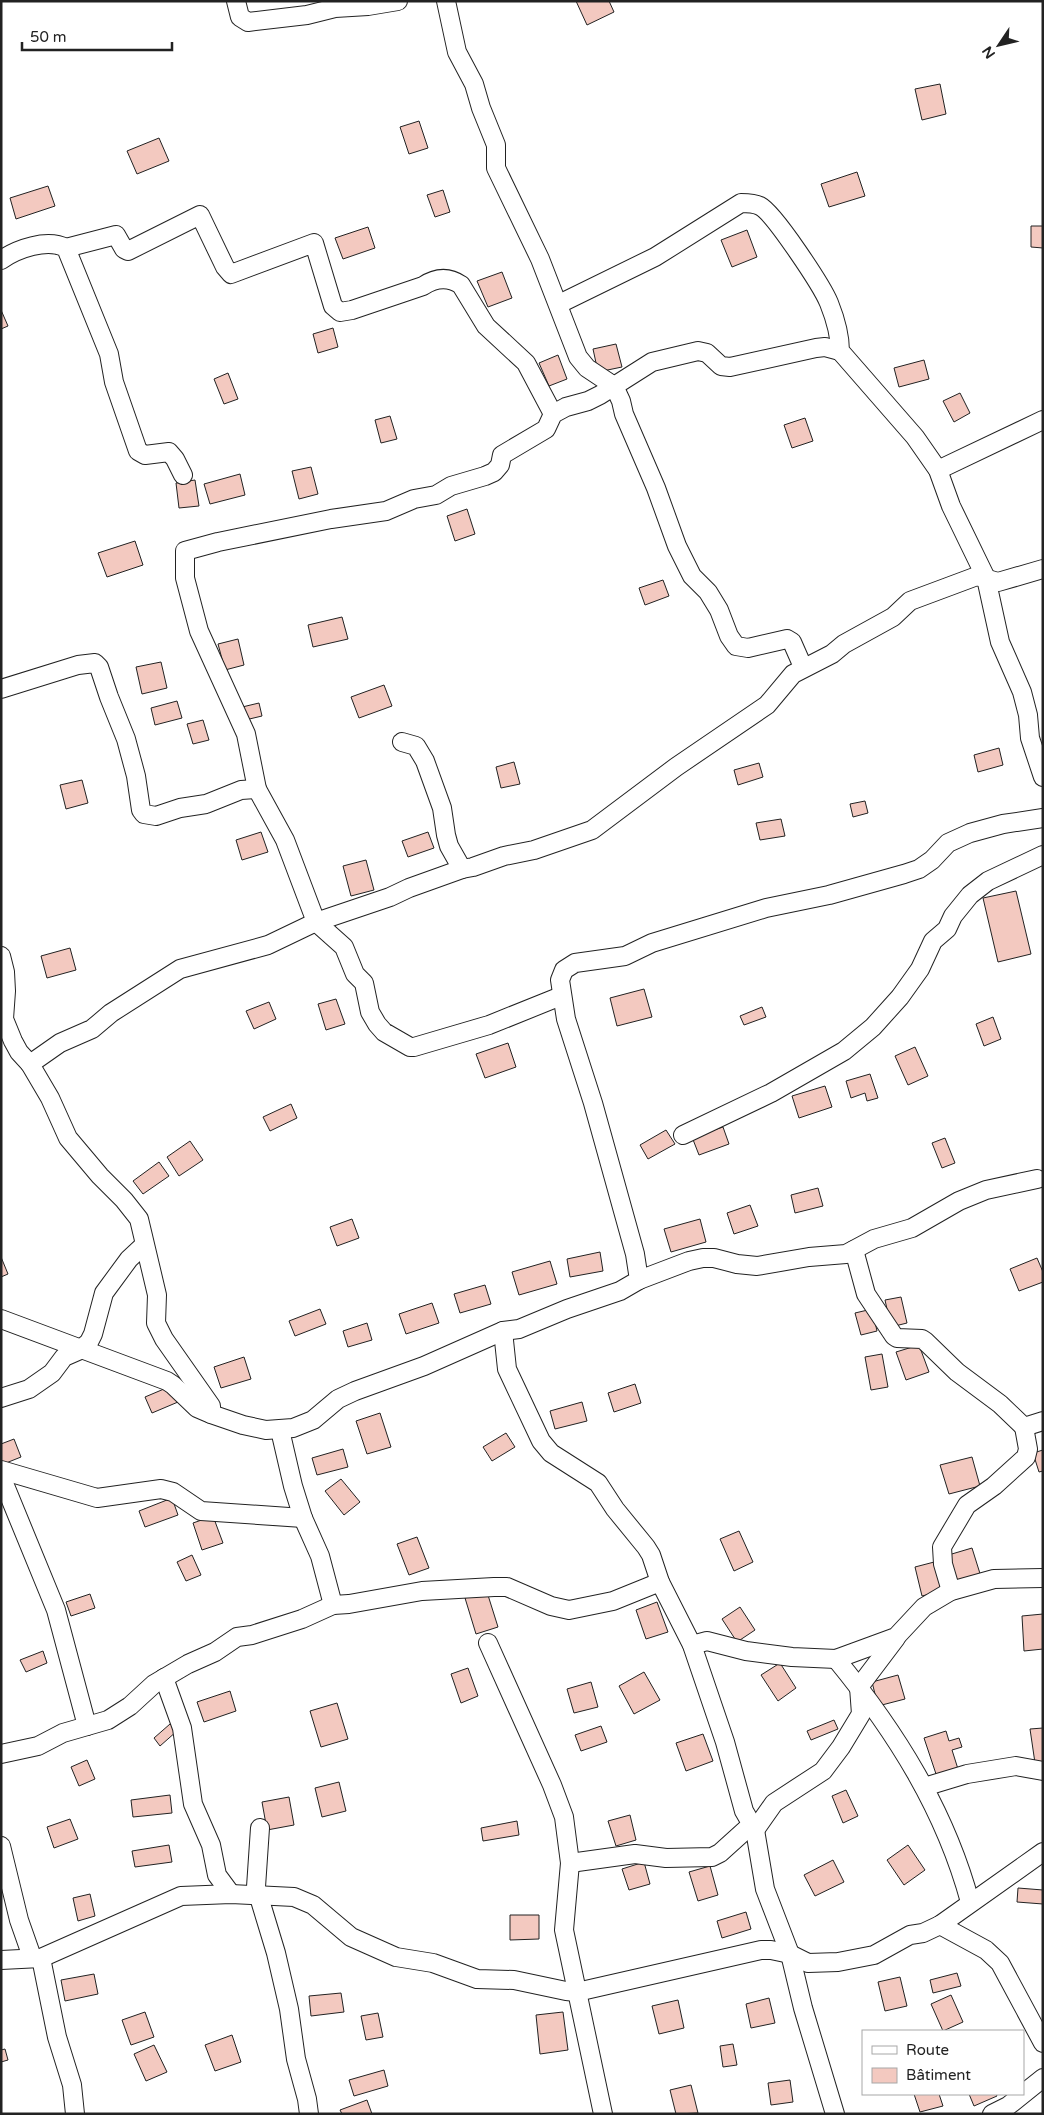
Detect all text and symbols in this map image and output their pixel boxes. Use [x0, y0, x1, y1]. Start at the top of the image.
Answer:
scale bar [22, 20, 172, 52]
north arrow [974, 20, 1024, 70]
text: 50 m [30, 28, 67, 46]
text: N [979, 43, 999, 62]
legend [862, 2030, 1024, 2095]
text: Route [906, 2041, 949, 2059]
text: Bâtiment [906, 2066, 971, 2084]

